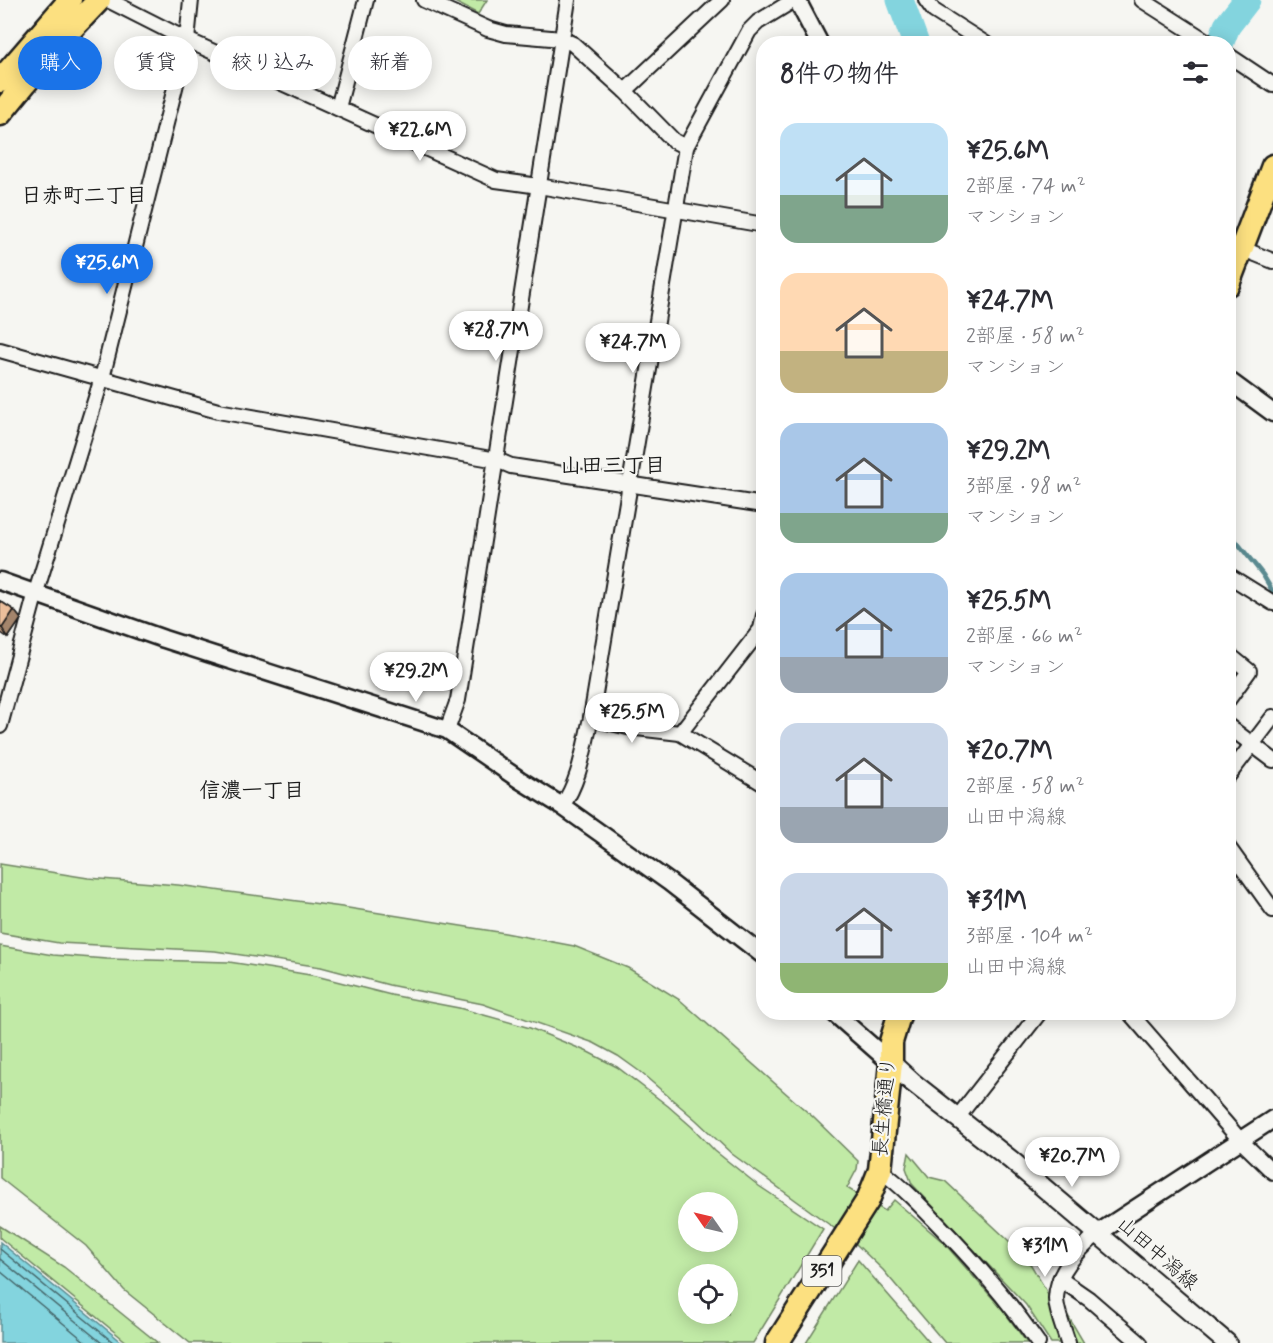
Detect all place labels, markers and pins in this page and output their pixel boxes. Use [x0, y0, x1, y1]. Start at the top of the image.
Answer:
pin: ¥22.6M [371, 111, 469, 162]
pin: ¥25.6M [58, 244, 156, 295]
pin: ¥28.7M [447, 311, 545, 362]
pin: ¥24.7M [584, 323, 682, 374]
pin: ¥29.2M [367, 652, 465, 703]
pin: ¥25.5M [583, 693, 681, 744]
pin: ¥20.7M [1023, 1137, 1121, 1188]
pin: ¥31M [1009, 1227, 1081, 1278]

